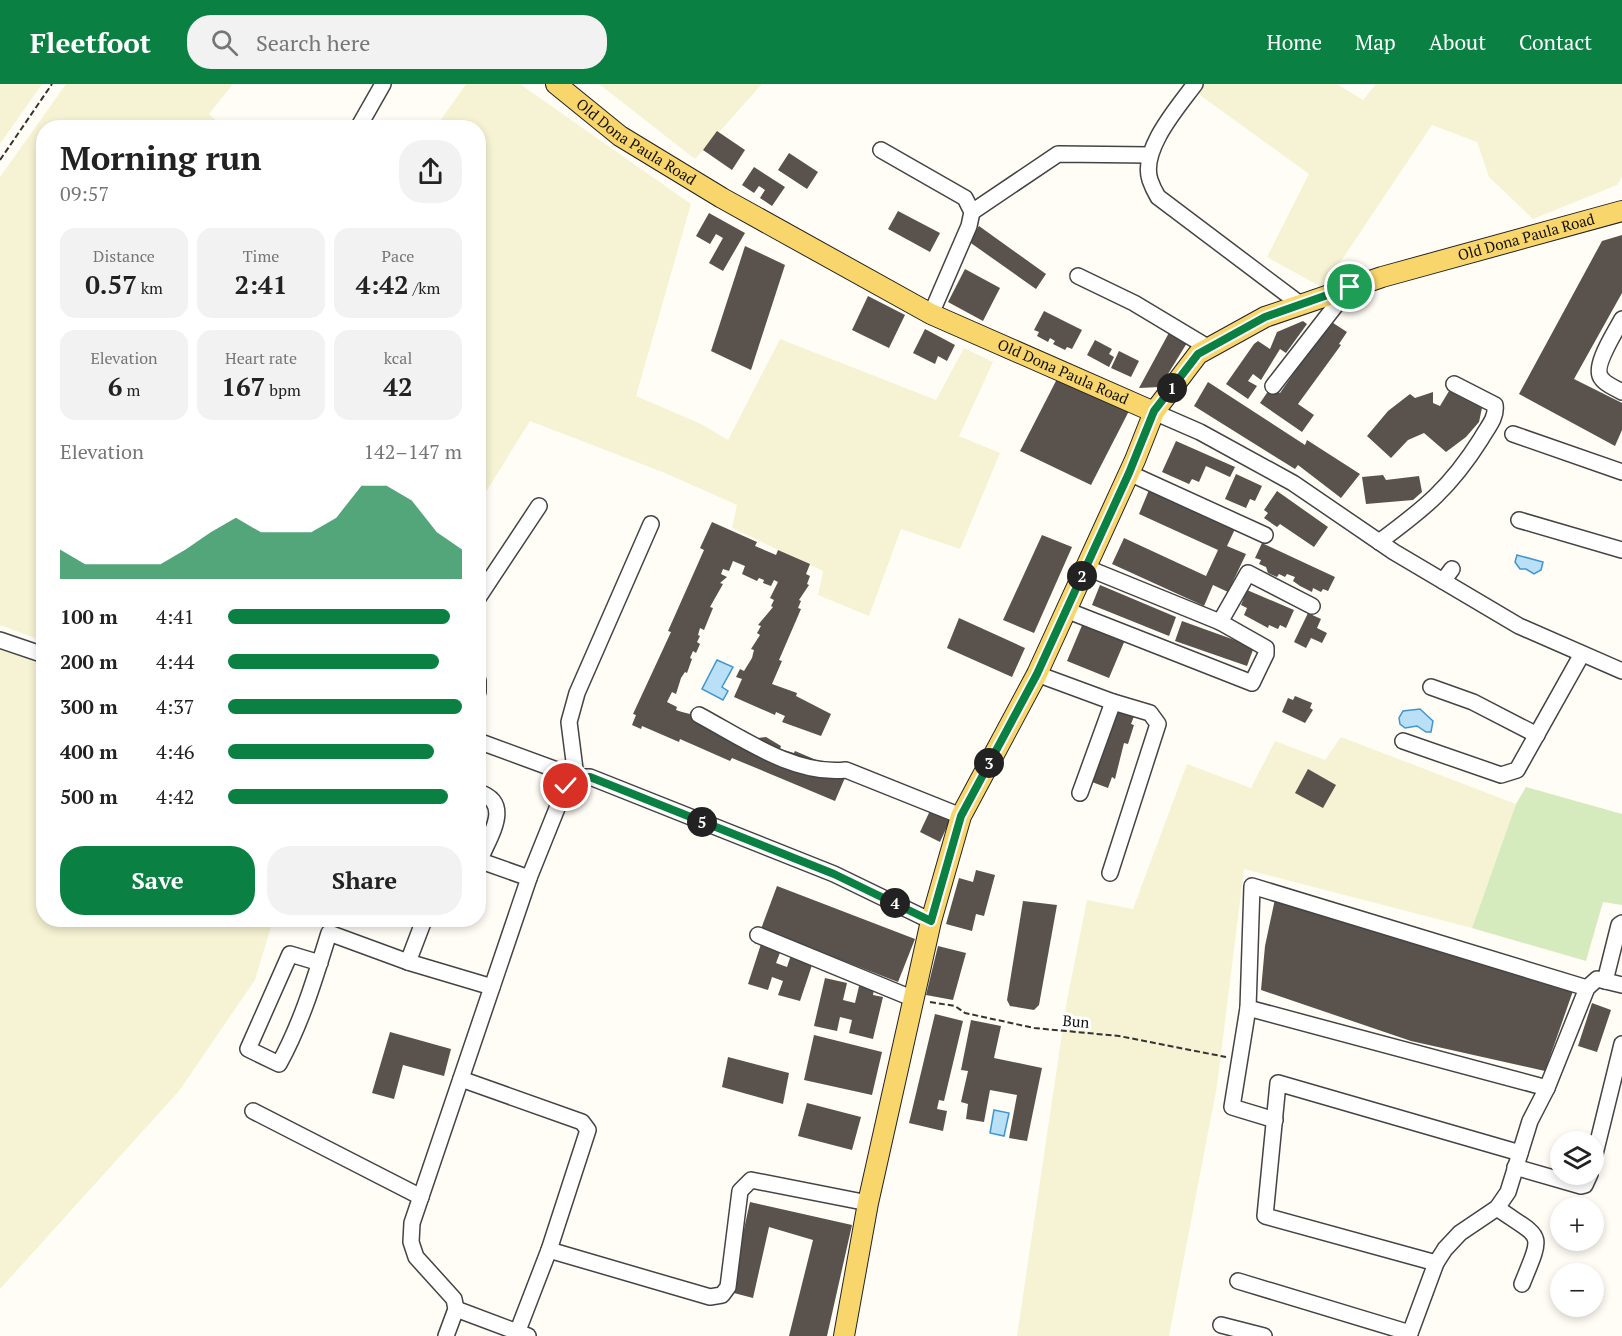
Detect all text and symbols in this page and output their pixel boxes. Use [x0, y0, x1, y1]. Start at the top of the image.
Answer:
search box [187, 15, 607, 69]
text: Fleetfoot [30, 24, 151, 61]
icon: search [208, 26, 241, 59]
text: Search here [256, 28, 370, 57]
text: Home [1266, 28, 1322, 56]
text: Map [1355, 28, 1396, 56]
text: About [1429, 28, 1486, 56]
text: Contact [1519, 28, 1592, 56]
street label: Old Dona Paula Road [572, 93, 700, 189]
text: Morning run [60, 136, 262, 179]
button: share [399, 140, 462, 203]
text: 09:57 [60, 180, 109, 207]
street label: Old Dona Paula Road [1455, 208, 1597, 265]
text: Distance [93, 245, 155, 267]
text: Time [243, 245, 279, 267]
text: Pace [382, 245, 414, 267]
pin [1324, 261, 1375, 312]
text: 0.57 [85, 267, 137, 301]
text: 2:41 [235, 267, 288, 301]
text: 4:42 [356, 267, 409, 301]
icon: arrive [1333, 270, 1366, 303]
text: km [137, 277, 163, 299]
text: /km [409, 277, 440, 299]
street label: Old Dona Paula Road [995, 334, 1132, 409]
text: Elevation [90, 347, 158, 369]
text: Heart rate [225, 347, 297, 369]
text: kcal [384, 347, 412, 369]
text: 6 [108, 369, 123, 403]
text: 167 [221, 369, 265, 403]
text: 42 [383, 369, 413, 403]
pin: 1 [1157, 373, 1187, 403]
text: 1 [1167, 377, 1177, 399]
text: m [123, 379, 140, 401]
text: bpm [265, 379, 301, 401]
text: Elevation [60, 438, 144, 465]
text: 142–147 m [363, 438, 462, 465]
pin: 2 [1067, 561, 1097, 591]
text: 2 [1077, 565, 1087, 587]
text: 100 m [60, 603, 118, 630]
text: 4:41 [156, 603, 195, 630]
text: 200 m [60, 648, 118, 675]
text: 4:44 [156, 648, 195, 675]
text: 300 m [60, 693, 118, 720]
text: 4:37 [156, 693, 195, 720]
text: 400 m [60, 738, 118, 765]
text: 4:46 [156, 738, 195, 765]
pin: 3 [974, 748, 1004, 778]
text: 3 [984, 752, 994, 774]
pin [540, 760, 591, 811]
icon: check [549, 769, 582, 802]
text: 500 m [60, 783, 118, 810]
text: 4:42 [156, 783, 195, 810]
pin: 5 [687, 807, 717, 837]
text: 5 [697, 811, 707, 833]
button: Save [60, 846, 255, 915]
button: Share [267, 846, 462, 915]
pin: 4 [880, 888, 910, 918]
text: 4 [890, 892, 900, 914]
street label: Bun [1062, 1010, 1090, 1032]
map controls [1550, 1131, 1604, 1317]
button: layers [1550, 1131, 1604, 1185]
button: + [1550, 1197, 1604, 1251]
button: − [1550, 1263, 1604, 1317]

